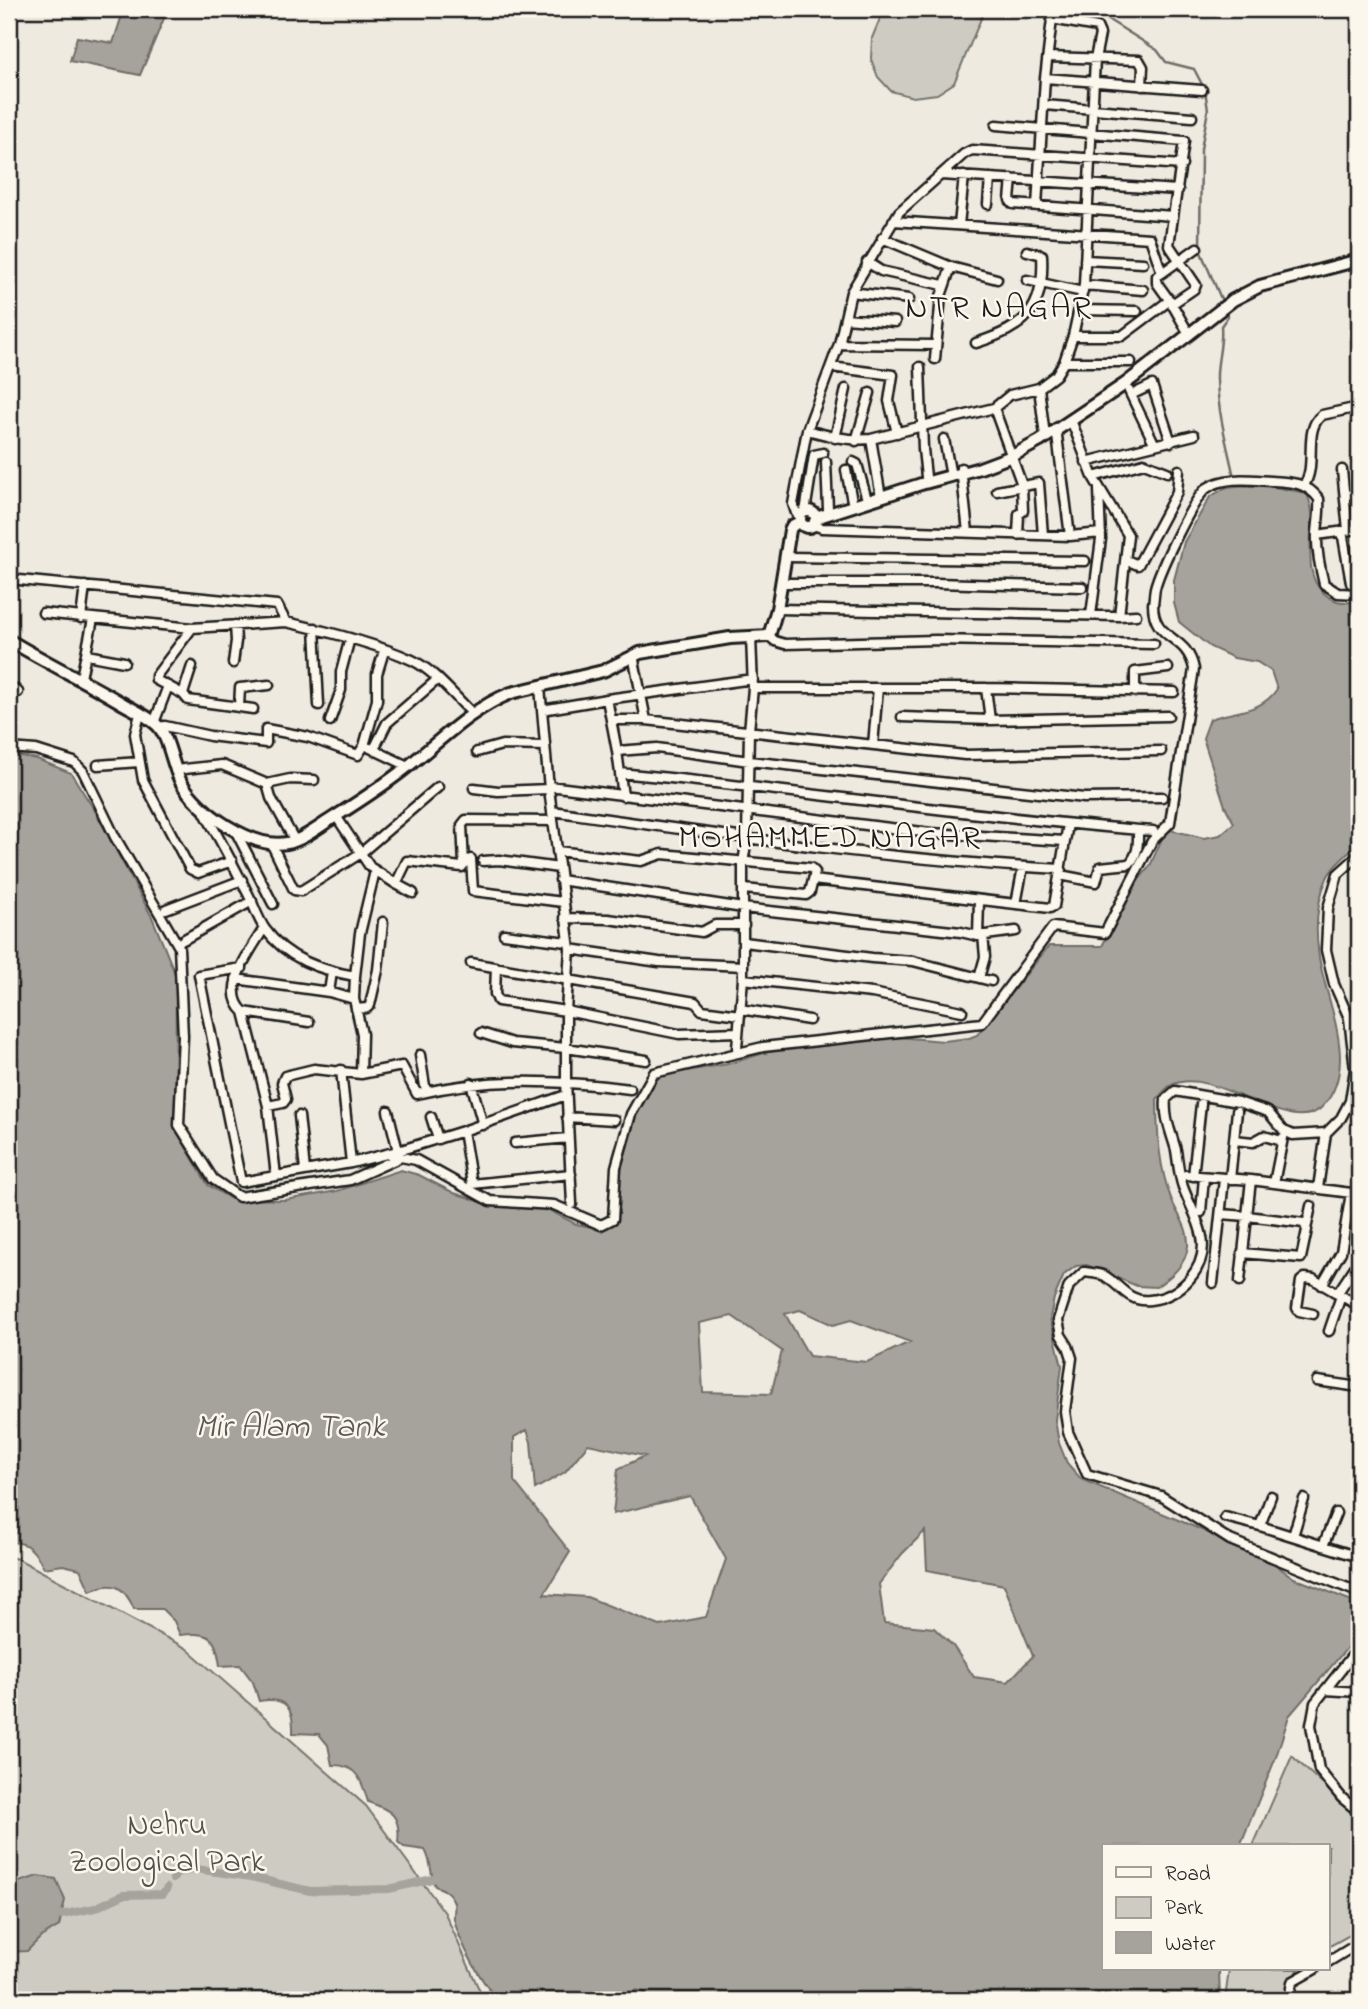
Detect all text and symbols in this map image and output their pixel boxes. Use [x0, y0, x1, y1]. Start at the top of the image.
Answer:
district label: NTR NAGAR [905, 285, 1093, 333]
district label: MOHAMMED NAGAR [678, 815, 982, 863]
water label: Mir Alam Tank [195, 1404, 386, 1452]
park label: Nehru Zoological Park [69, 1803, 266, 1887]
legend [1102, 1844, 1330, 1970]
text: Road [1165, 1860, 1211, 1890]
text: Park [1165, 1894, 1204, 1924]
text: Water [1165, 1930, 1216, 1960]

